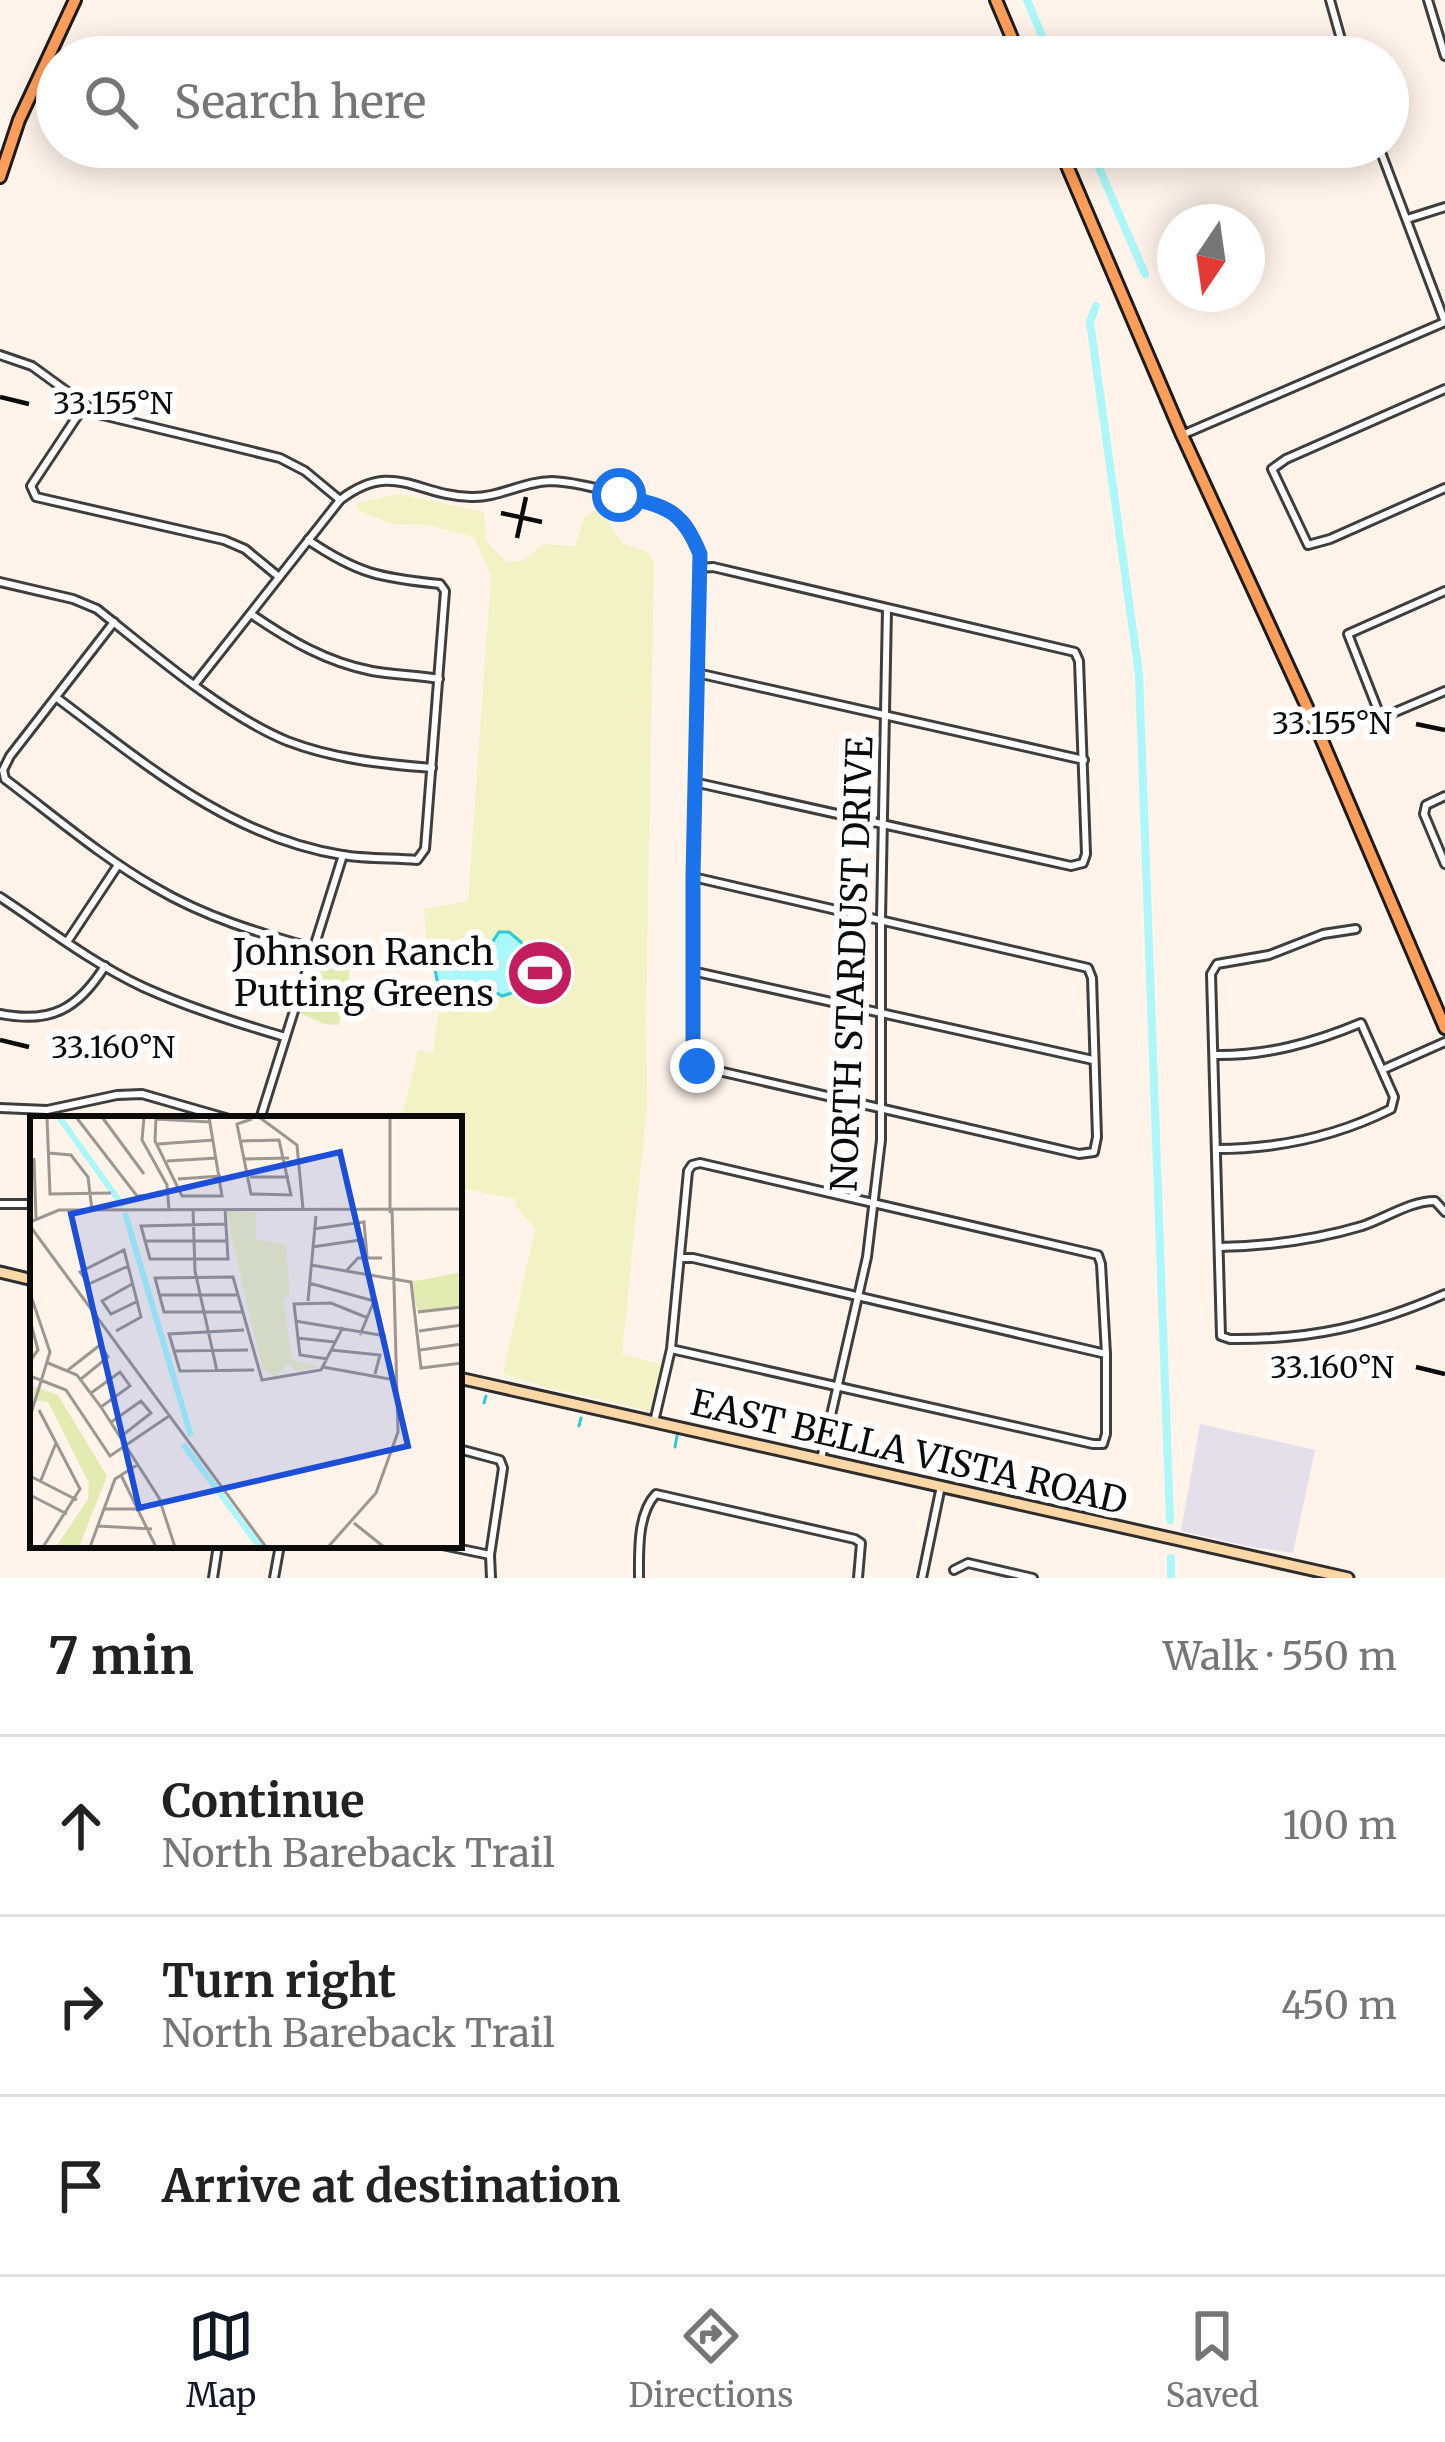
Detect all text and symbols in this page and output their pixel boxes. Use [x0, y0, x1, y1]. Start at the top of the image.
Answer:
search box [36, 36, 1409, 168]
icon: search [78, 69, 144, 135]
text: Search here [174, 74, 426, 130]
north arrow [1157, 204, 1265, 312]
text: 33.155°N [53, 384, 173, 422]
route start [592, 468, 646, 522]
text: 33.155°N [1272, 704, 1392, 742]
street label: NORTH STARDUST DRIVE [822, 736, 882, 1192]
place label: Johnson Ranch Putting Greens [232, 930, 494, 1016]
sports icon: Johnson Ranch Putting Greens [505, 938, 575, 1008]
text: 33.160°N [51, 1028, 175, 1066]
route end [670, 1039, 724, 1093]
inset map [30, 1116, 462, 1548]
text: 33.160°N [1270, 1348, 1394, 1386]
street label: EAST BELLA VISTA ROAD [686, 1380, 1132, 1524]
text: 7 min [48, 1624, 194, 1688]
text: Walk · 550 m [1163, 1632, 1397, 1681]
text: Continue [162, 1773, 364, 1829]
icon: ahead [48, 1793, 114, 1859]
text: 100 m [1282, 1801, 1397, 1850]
text: North Bareback Trail [162, 1829, 555, 1878]
text: Turn right [162, 1953, 396, 2009]
icon: right [48, 1973, 114, 2039]
text: 450 m [1281, 1981, 1397, 2030]
text: North Bareback Trail [162, 2009, 555, 2058]
icon: arrive [48, 2153, 114, 2219]
text: Arrive at destination [162, 2158, 620, 2214]
tab: Map [186, 2303, 256, 2416]
tab: Directions [628, 2303, 793, 2416]
tab: Saved [1165, 2303, 1259, 2416]

